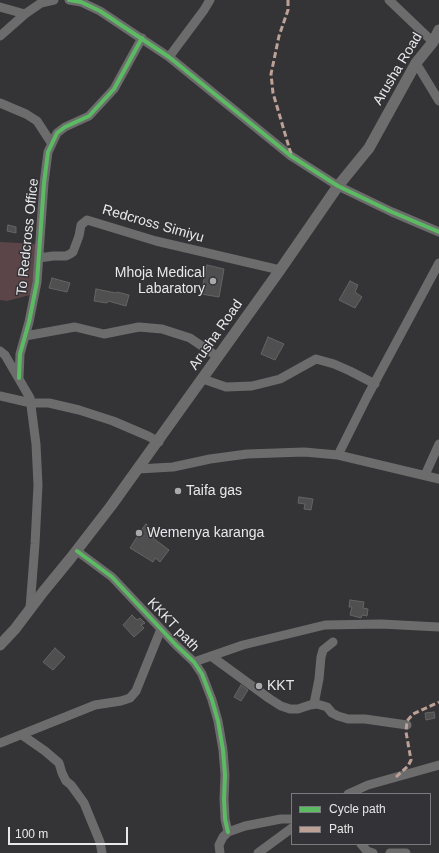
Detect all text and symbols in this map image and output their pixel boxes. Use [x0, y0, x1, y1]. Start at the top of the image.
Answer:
street label: Arusha Road [370, 30, 426, 108]
street label: To Redcross Office [13, 177, 43, 297]
street label: Redcross Simiyu [100, 201, 206, 247]
place label: Mhoja Medical Labaratory [115, 265, 205, 298]
marker: Mhoja Medical Labaratory [208, 276, 218, 286]
street label: Arusha Road [186, 297, 246, 373]
place label: Taifa gas [186, 483, 242, 499]
marker: Taifa gas [173, 486, 183, 496]
place label: Wemenya karanga [147, 525, 264, 541]
marker: Wemenya karanga [134, 528, 144, 538]
street label: KKKT path [143, 595, 203, 655]
place label: KKT [267, 678, 294, 694]
marker: KKT [254, 681, 264, 691]
legend [291, 793, 431, 845]
text: Cycle path [329, 802, 386, 816]
scale bar [10, 819, 130, 845]
text: Path [329, 822, 354, 836]
text: 100 m [15, 827, 48, 841]

